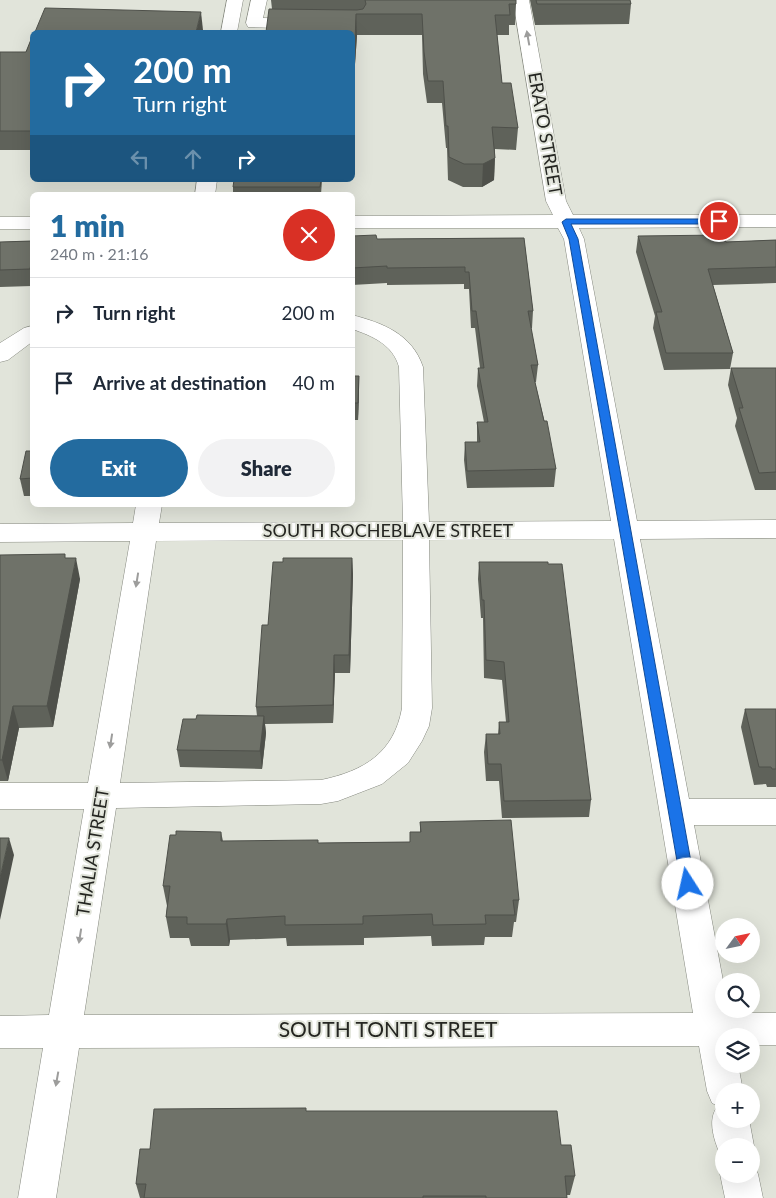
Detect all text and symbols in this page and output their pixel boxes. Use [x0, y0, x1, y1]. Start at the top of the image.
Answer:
one-way arrow [523, 29, 531, 45]
text: 200 m [133, 48, 232, 90]
icon: right [50, 50, 115, 115]
street label: ERATO STREET [524, 70, 568, 198]
text: Turn right [133, 90, 227, 117]
icon: left [126, 145, 154, 173]
icon: ahead [179, 145, 207, 173]
icon: right [232, 145, 260, 173]
pin [698, 200, 740, 242]
text: 1 min [50, 207, 125, 243]
icon: arrive [705, 207, 733, 235]
button: close [283, 209, 335, 261]
text: 240 m · 21:16 [50, 244, 149, 263]
icon: right [50, 299, 78, 327]
text: Turn right [93, 301, 175, 324]
text: 200 m [281, 301, 335, 324]
icon: arrive [50, 369, 78, 397]
text: Arrive at destination [93, 371, 266, 394]
text: 40 m [292, 371, 335, 394]
button: Exit [50, 439, 188, 497]
button: Share [198, 439, 335, 497]
street label: SOUTH ROCHEBLAVE STREET [263, 519, 514, 541]
one-way arrow [132, 573, 140, 589]
one-way arrow [107, 733, 115, 749]
street label: THALIA STREET [71, 785, 113, 918]
position arrow [661, 857, 713, 909]
north arrow [715, 918, 760, 962]
map controls [715, 918, 760, 1183]
one-way arrow [76, 928, 84, 944]
button: search [715, 973, 760, 1018]
street label: SOUTH TONTI STREET [279, 1016, 498, 1041]
button: layers [715, 1028, 760, 1073]
one-way arrow [52, 1072, 60, 1088]
button: + [715, 1083, 760, 1128]
button: − [715, 1138, 760, 1183]

